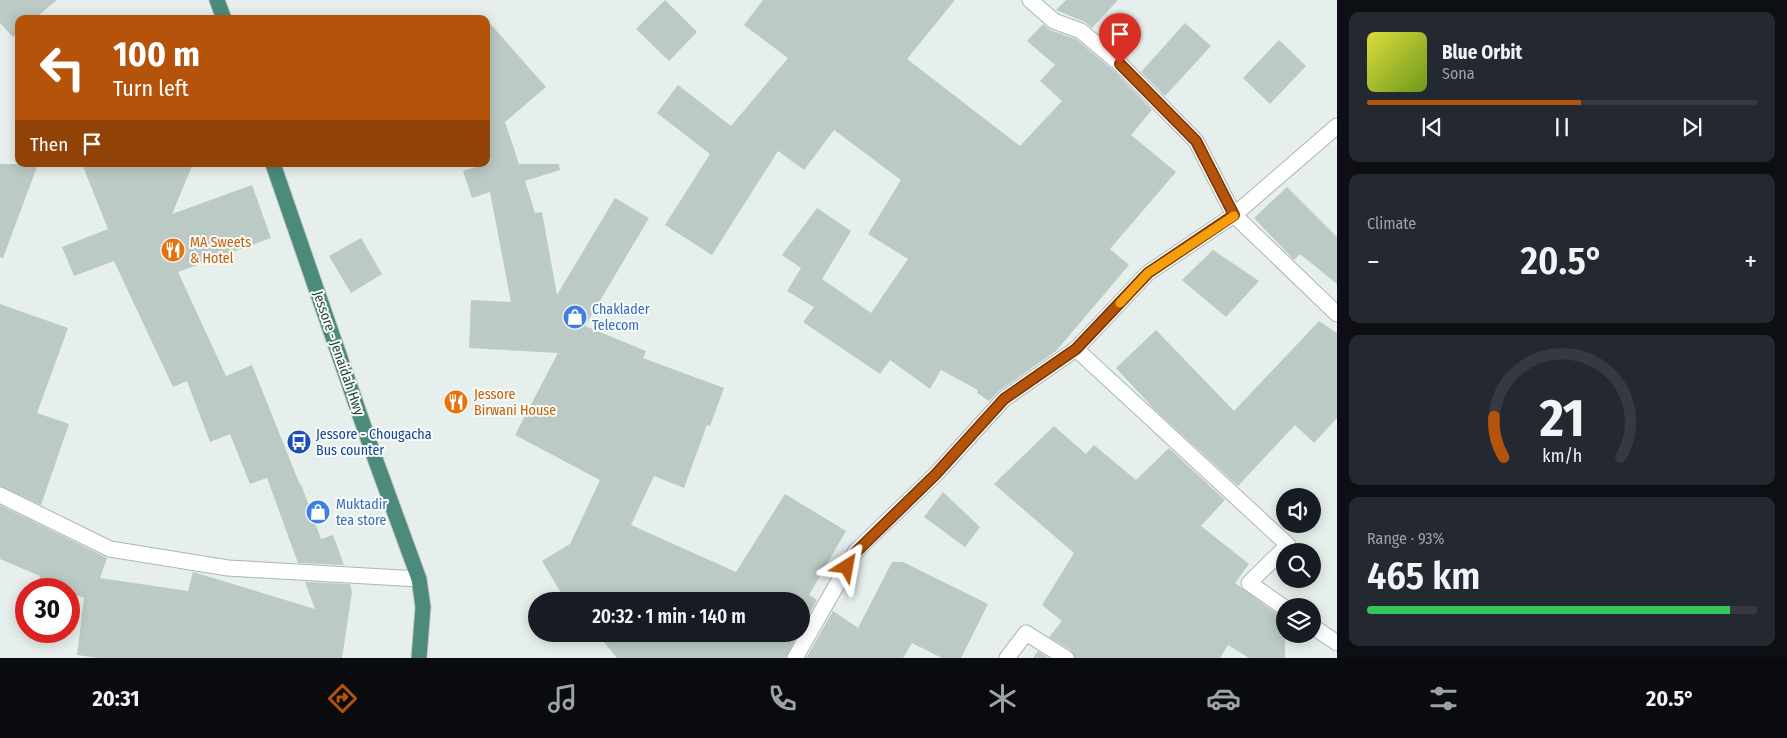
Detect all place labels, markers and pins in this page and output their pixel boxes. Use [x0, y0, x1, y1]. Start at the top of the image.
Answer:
pin [1099, 13, 1141, 64]
place label: MA Sweets & Hotel [190, 234, 251, 267]
restaurant icon: MA Sweets & Hotel [160, 237, 186, 263]
place label: Chaklader Telecom [592, 301, 650, 334]
shop icon: Chaklader Telecom [562, 304, 588, 330]
place label: Jessore Birwani House [474, 386, 556, 419]
restaurant icon: Jessore Birwani House [443, 389, 469, 415]
place label: Jessore - Chougacha Bus counter [316, 426, 432, 459]
bus stop icon: Jessore - Chougacha Bus counter [286, 429, 312, 455]
place label: Muktadir tea store [336, 496, 387, 529]
shop icon: Muktadir tea store [305, 499, 331, 525]

